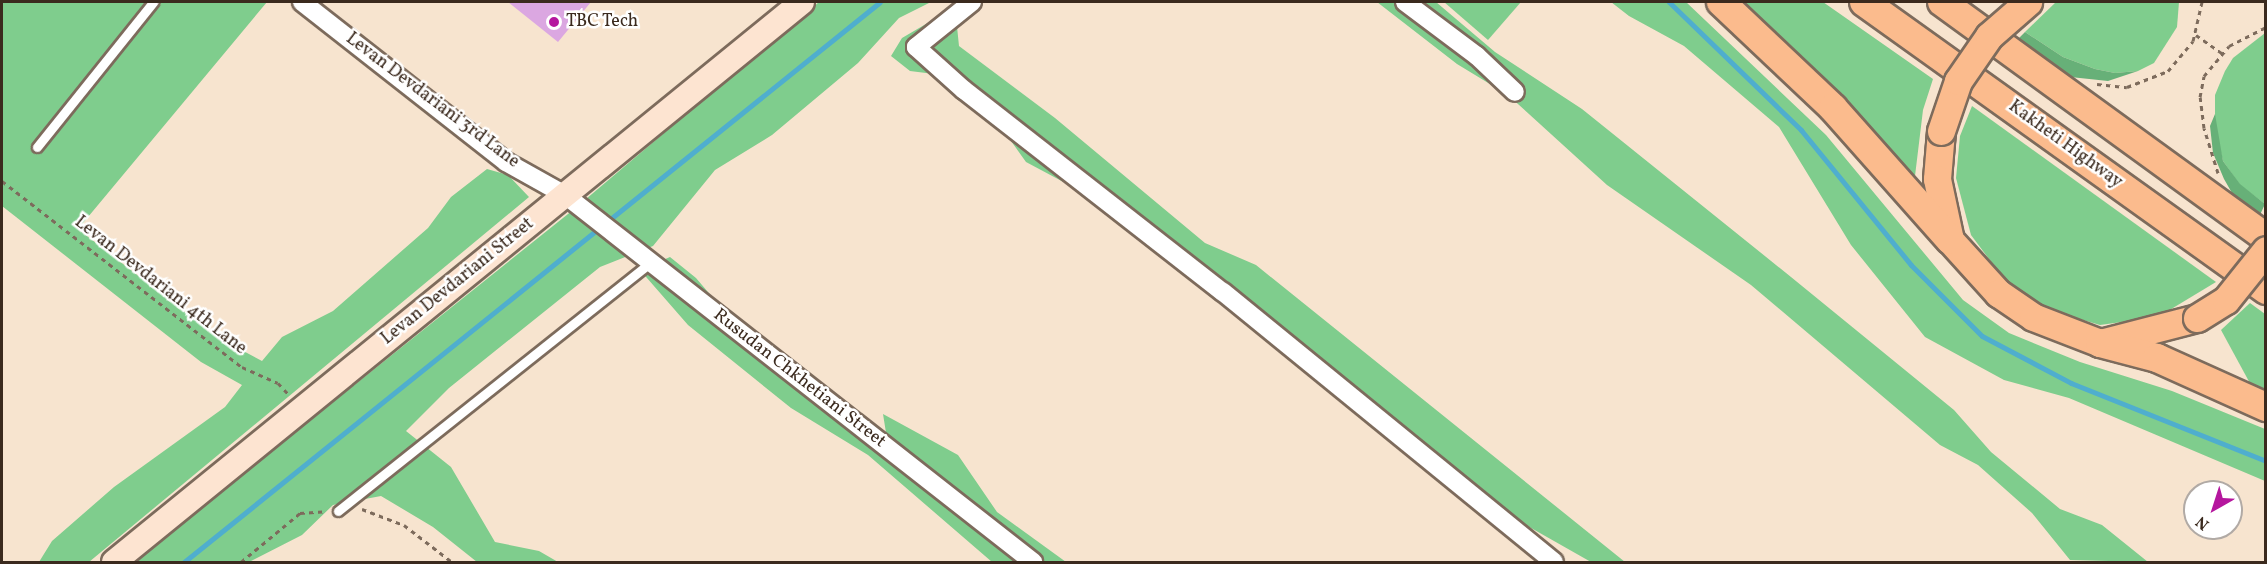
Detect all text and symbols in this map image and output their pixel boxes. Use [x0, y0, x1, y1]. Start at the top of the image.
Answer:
place label: TBC Tech [566, 11, 639, 33]
marker: TBC Tech [547, 15, 561, 29]
street label: Levan Devdariani 3rd Lane [341, 29, 523, 173]
street label: Kakheti Highway [2004, 96, 2126, 194]
street label: Levan Devdariani 4th Lane [70, 212, 250, 360]
street label: Levan Devdariani Street [377, 214, 539, 350]
street label: Rusudan Chkhetiani Street [708, 305, 890, 453]
north arrow [2183, 480, 2243, 540]
text: N [2191, 510, 2214, 535]

